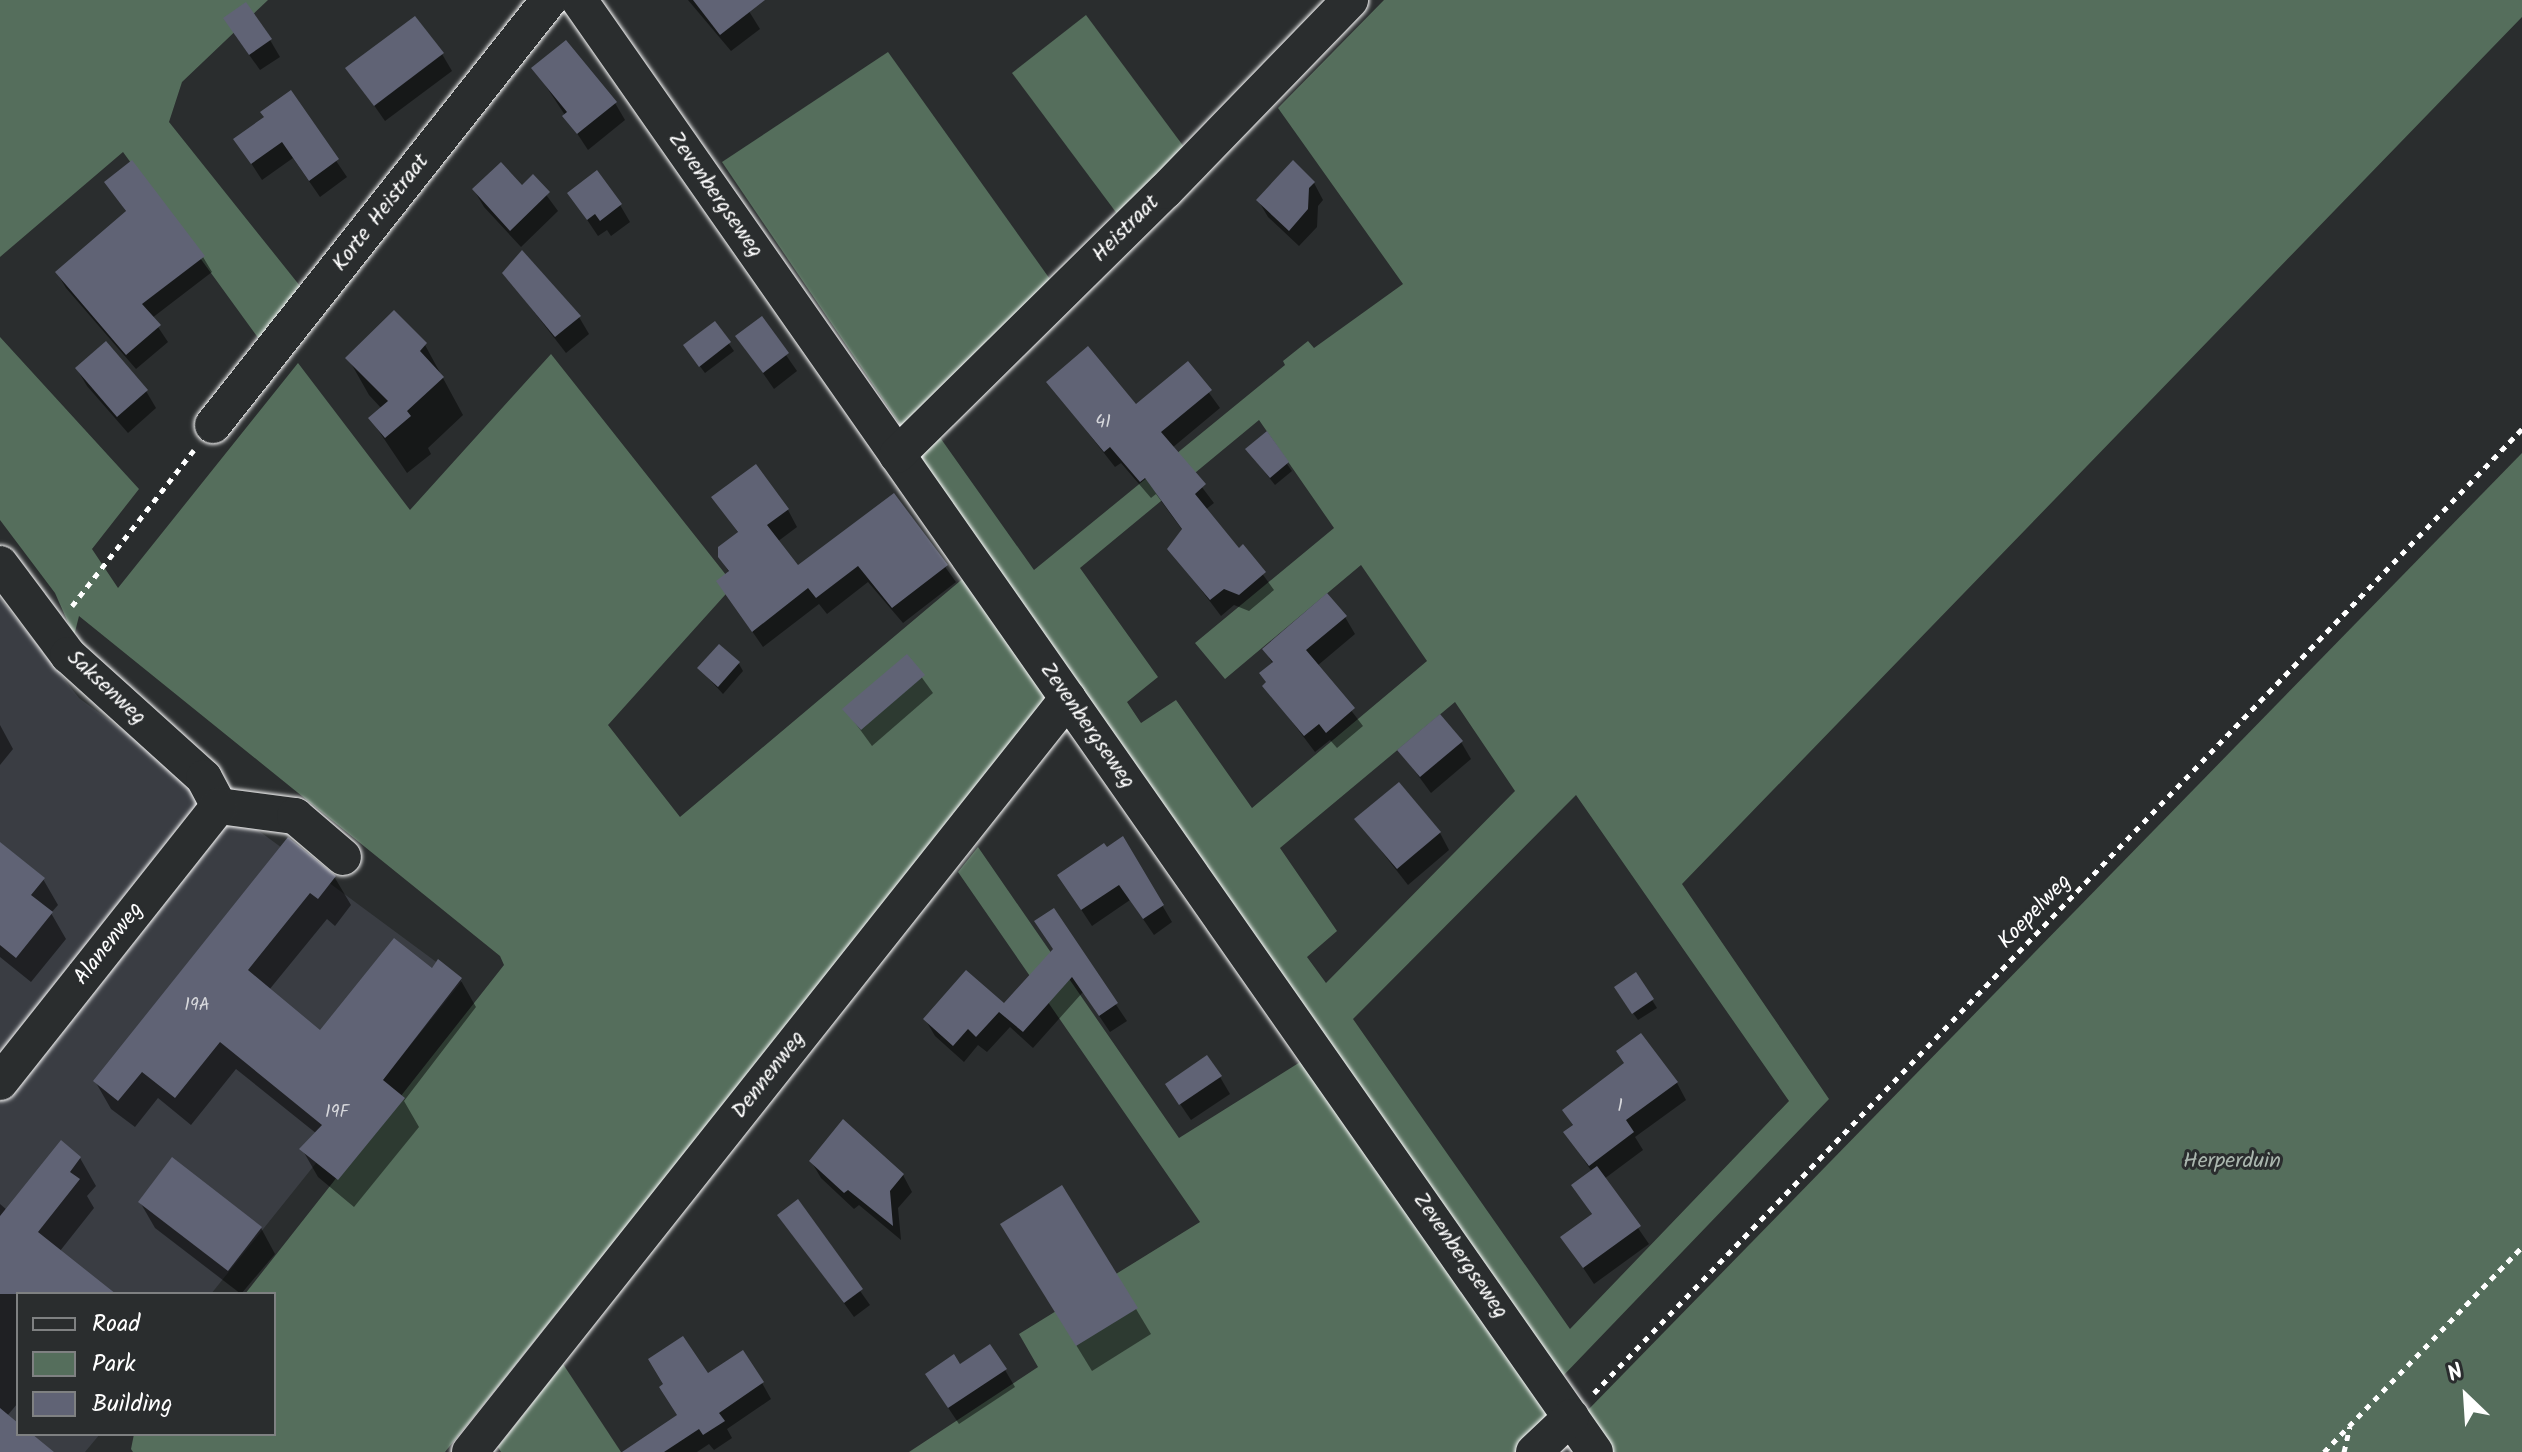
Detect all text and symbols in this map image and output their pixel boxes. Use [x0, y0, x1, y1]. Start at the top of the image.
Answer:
street label: Zevenbergseweg [662, 127, 768, 263]
street label: Korte Heistraat [327, 149, 435, 277]
street label: Heistraat [1087, 190, 1165, 268]
house number: 41 [1095, 412, 1111, 434]
street label: Saksenweg [61, 645, 151, 731]
street label: Zevenbergseweg [1034, 658, 1140, 794]
street label: Koepelweg [1993, 869, 2077, 955]
street label: Alanenweg [69, 897, 149, 991]
house number: 19A [184, 995, 210, 1017]
street label: Dennenweg [726, 1026, 812, 1124]
house number: 1 [1617, 1096, 1623, 1118]
house number: 19F [325, 1102, 349, 1124]
park label: Herperduin [2183, 1149, 2281, 1175]
street label: Zevenbergseweg [1407, 1188, 1513, 1324]
legend [16, 1292, 276, 1436]
text: Road [92, 1305, 140, 1344]
text: Park [92, 1345, 136, 1384]
text: N [2442, 1355, 2469, 1393]
north arrow [2426, 1356, 2506, 1436]
text: Building [92, 1385, 172, 1424]

